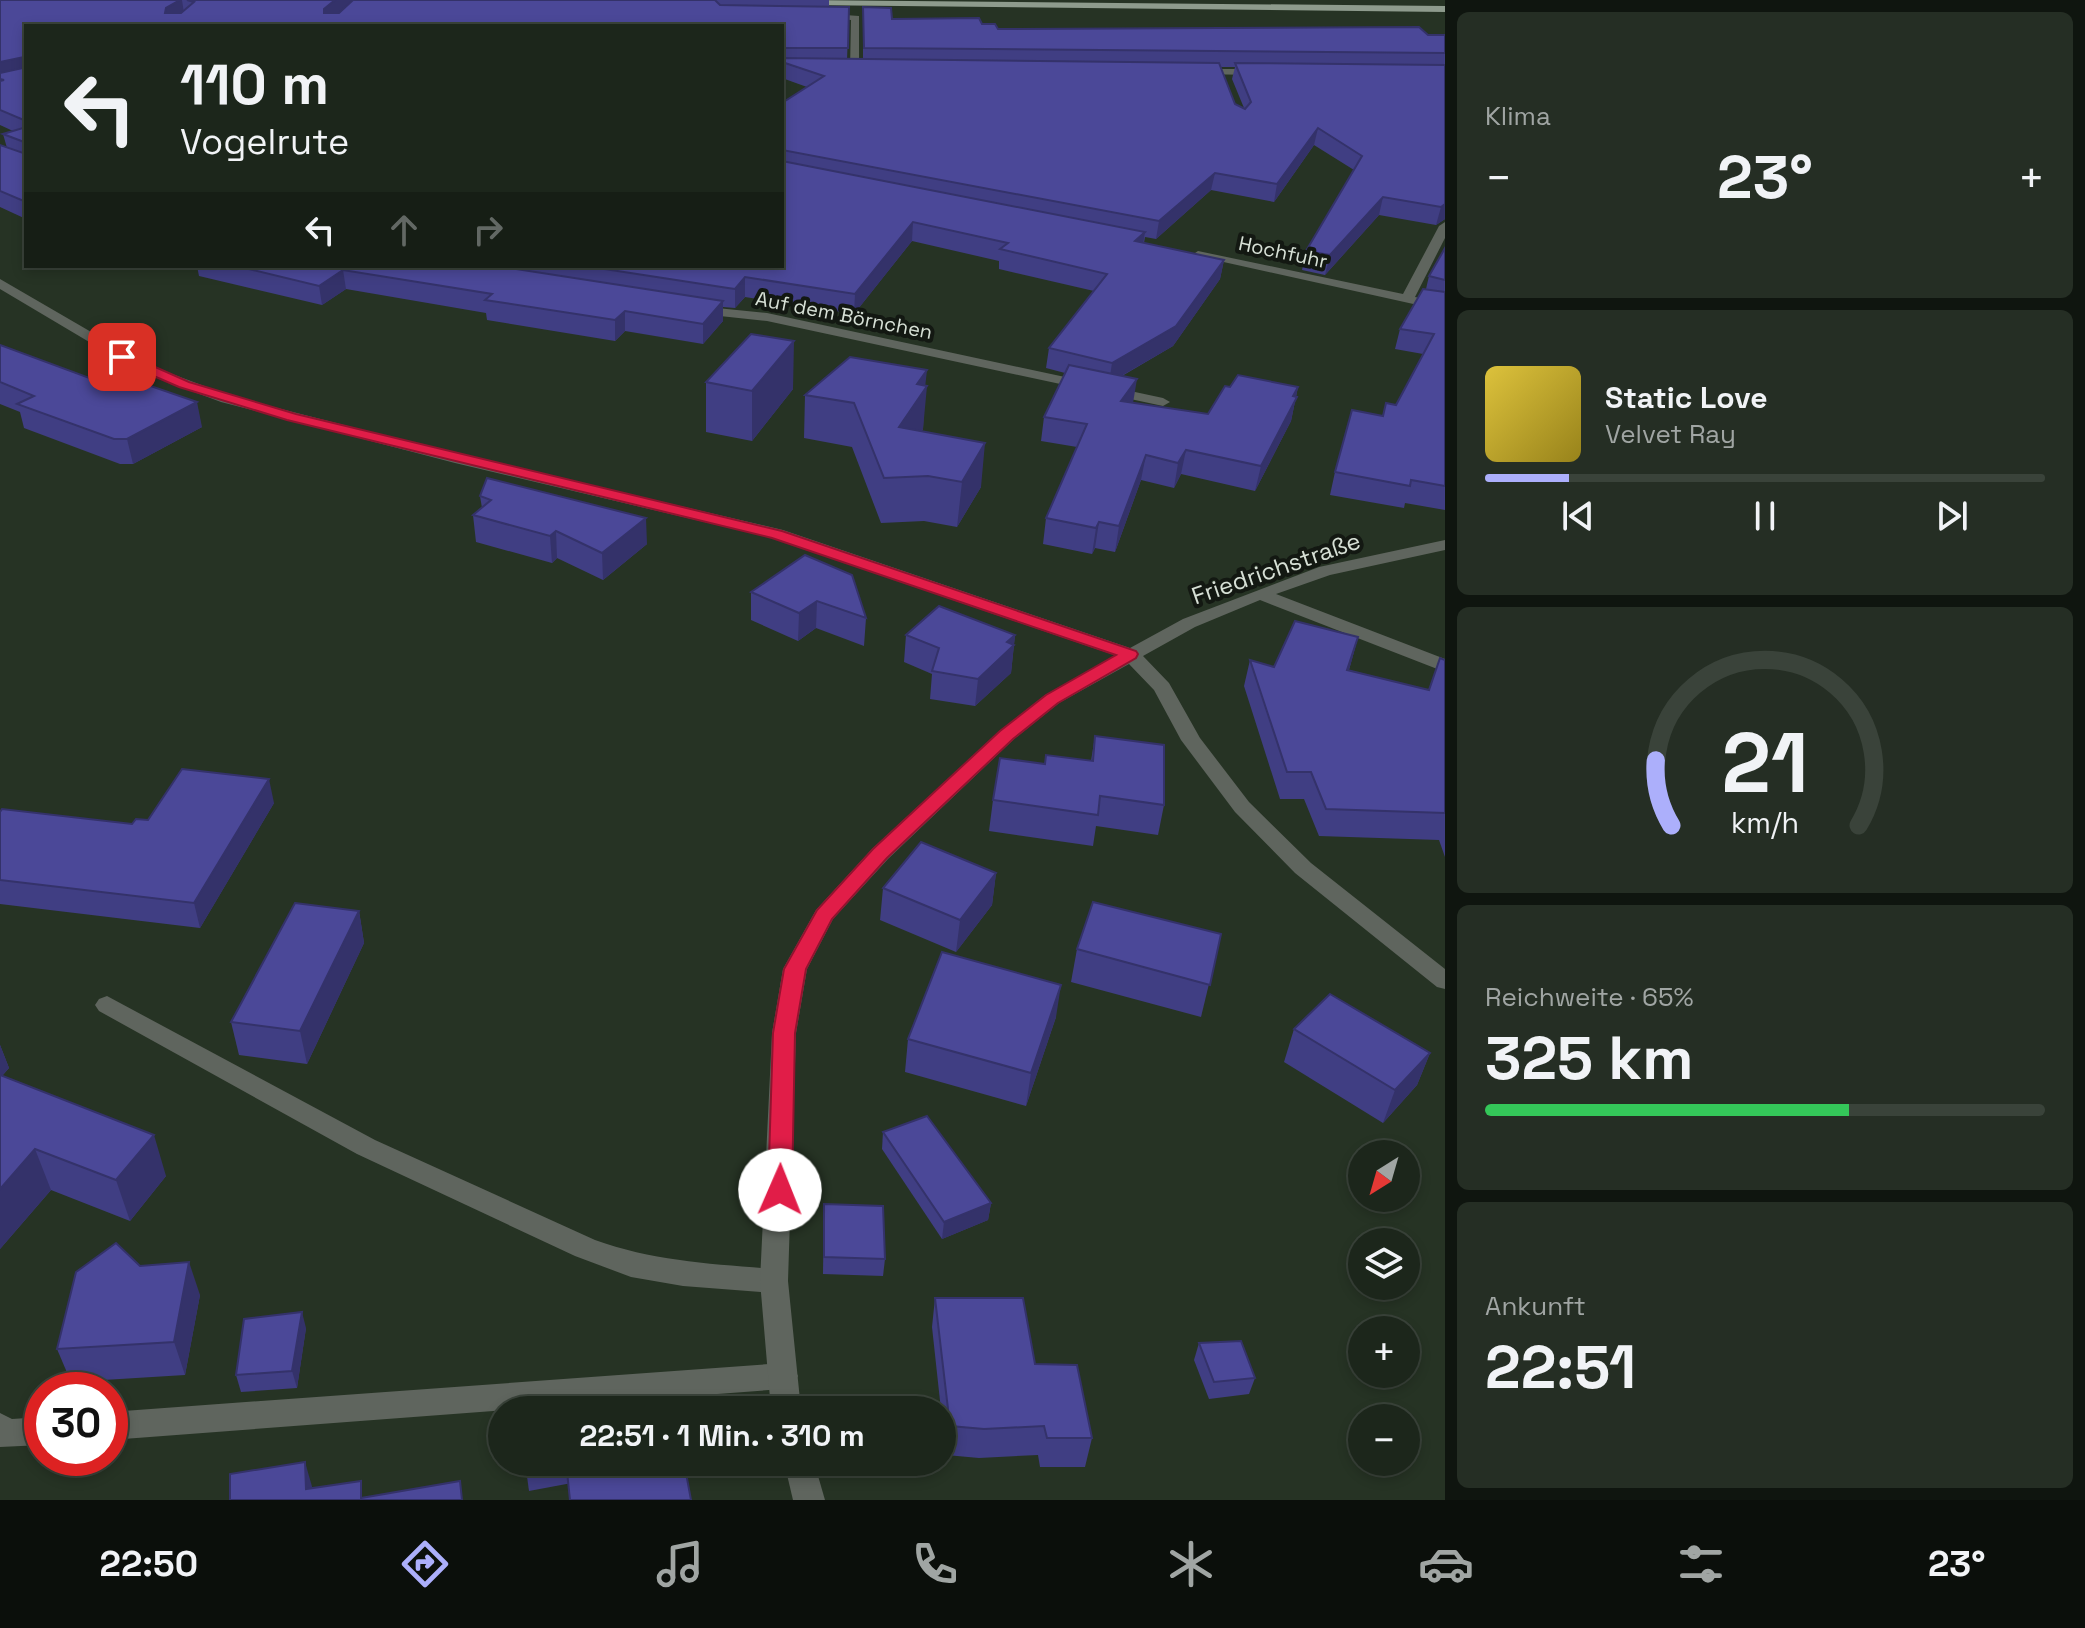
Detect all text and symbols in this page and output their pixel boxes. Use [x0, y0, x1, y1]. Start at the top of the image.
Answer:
text: 110 m [180, 49, 329, 120]
icon: left [48, 56, 152, 160]
text: Klima [1485, 99, 1551, 133]
text: Vogelrute [180, 119, 349, 165]
text: 23° [1717, 139, 1813, 216]
text: − [1485, 150, 1512, 206]
text: + [2018, 150, 2045, 206]
icon: left [298, 208, 342, 252]
icon: ahead [382, 208, 426, 252]
icon: right [466, 208, 510, 252]
street label: Hochfuhr [1236, 230, 1330, 274]
street label: Auf dem Börnchen [753, 285, 935, 345]
pin [88, 323, 156, 391]
icon: arrive [100, 335, 144, 379]
text: Static Love [1605, 378, 1768, 417]
text: Velvet Ray [1605, 417, 1736, 451]
icon: previous [1556, 494, 1600, 538]
icon: pause [1743, 494, 1787, 538]
icon: next [1930, 494, 1974, 538]
street label: Friedrichstraße [1187, 525, 1365, 611]
text: 21 [1721, 710, 1809, 816]
text: km/h [1731, 805, 1799, 841]
text: Reichweite · 65% [1485, 980, 1694, 1014]
text: 325 km [1485, 1020, 1693, 1097]
north arrow [1348, 1140, 1420, 1212]
map controls [1348, 1140, 1420, 1476]
position arrow [738, 1148, 822, 1232]
button: layers [1348, 1228, 1420, 1300]
text: Ankunft [1485, 1289, 1586, 1323]
button: + [1348, 1316, 1420, 1388]
text: 22:51 [1485, 1329, 1636, 1406]
speed limit sign: 30 [24, 1372, 128, 1476]
button: − [1348, 1404, 1420, 1476]
text: 22:51 · 1 Min. · 310 m [579, 1416, 865, 1455]
icon: directions [397, 1536, 453, 1592]
icon: music [652, 1536, 708, 1592]
icon: phone [907, 1536, 963, 1592]
icon: climate [1163, 1536, 1219, 1592]
icon: car [1418, 1536, 1474, 1592]
icon: filters [1673, 1536, 1729, 1592]
text: 22:50 [100, 1541, 198, 1587]
text: 23° [1928, 1541, 1985, 1587]

